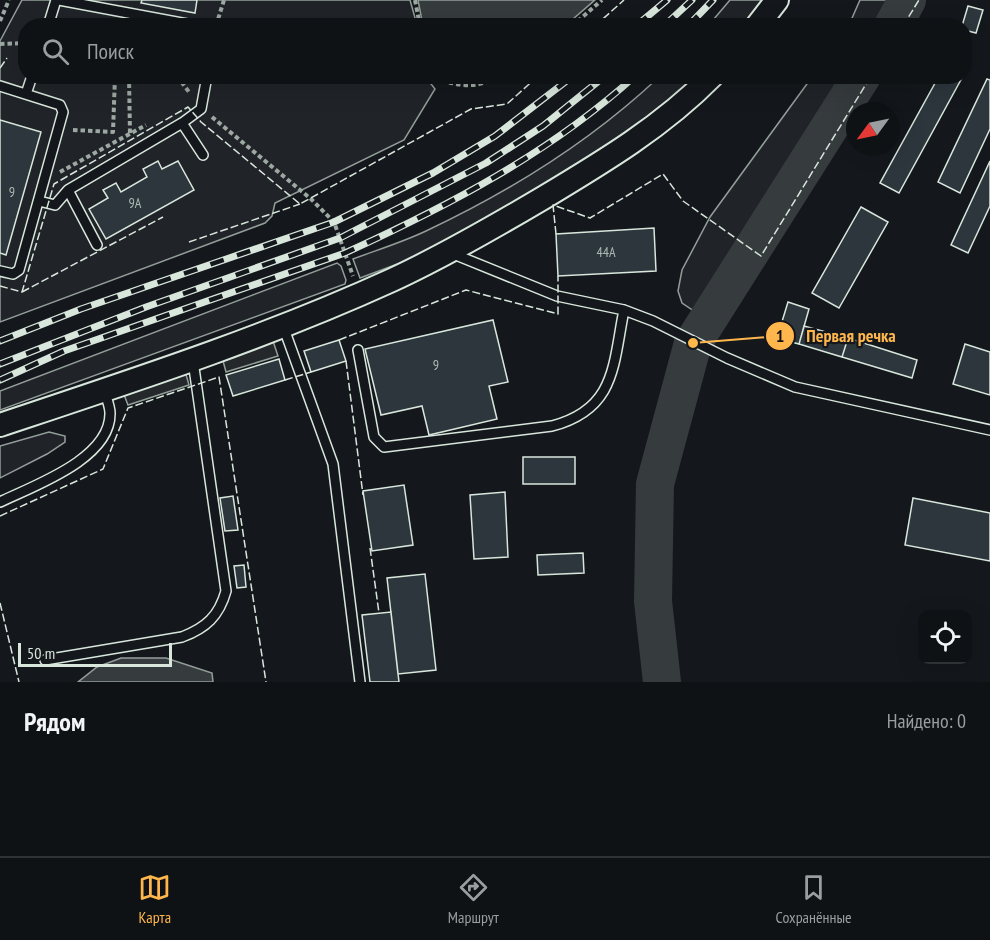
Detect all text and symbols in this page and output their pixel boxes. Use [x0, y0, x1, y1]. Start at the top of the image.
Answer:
search box [18, 18, 972, 84]
icon: search [39, 35, 72, 68]
text: Поиск [87, 37, 134, 65]
north arrow [846, 102, 900, 156]
house number: 9 [9, 183, 15, 201]
house number: 9А [129, 194, 142, 212]
house number: 44А [596, 243, 616, 261]
callout: Первая речка [765, 318, 908, 354]
text: 1 [776, 324, 784, 347]
text: Первая речка [806, 324, 896, 347]
house number: 9 [433, 356, 439, 374]
map controls [918, 610, 972, 664]
button: locate [918, 610, 972, 664]
scale bar [18, 640, 172, 668]
text: 50 m [27, 643, 55, 663]
text: Рядом [24, 705, 85, 738]
text: Найдено: 0 [887, 708, 966, 734]
tab: Карта [138, 871, 171, 927]
tab: Маршрут [448, 871, 499, 927]
tab: Сохранённые [776, 871, 852, 927]

